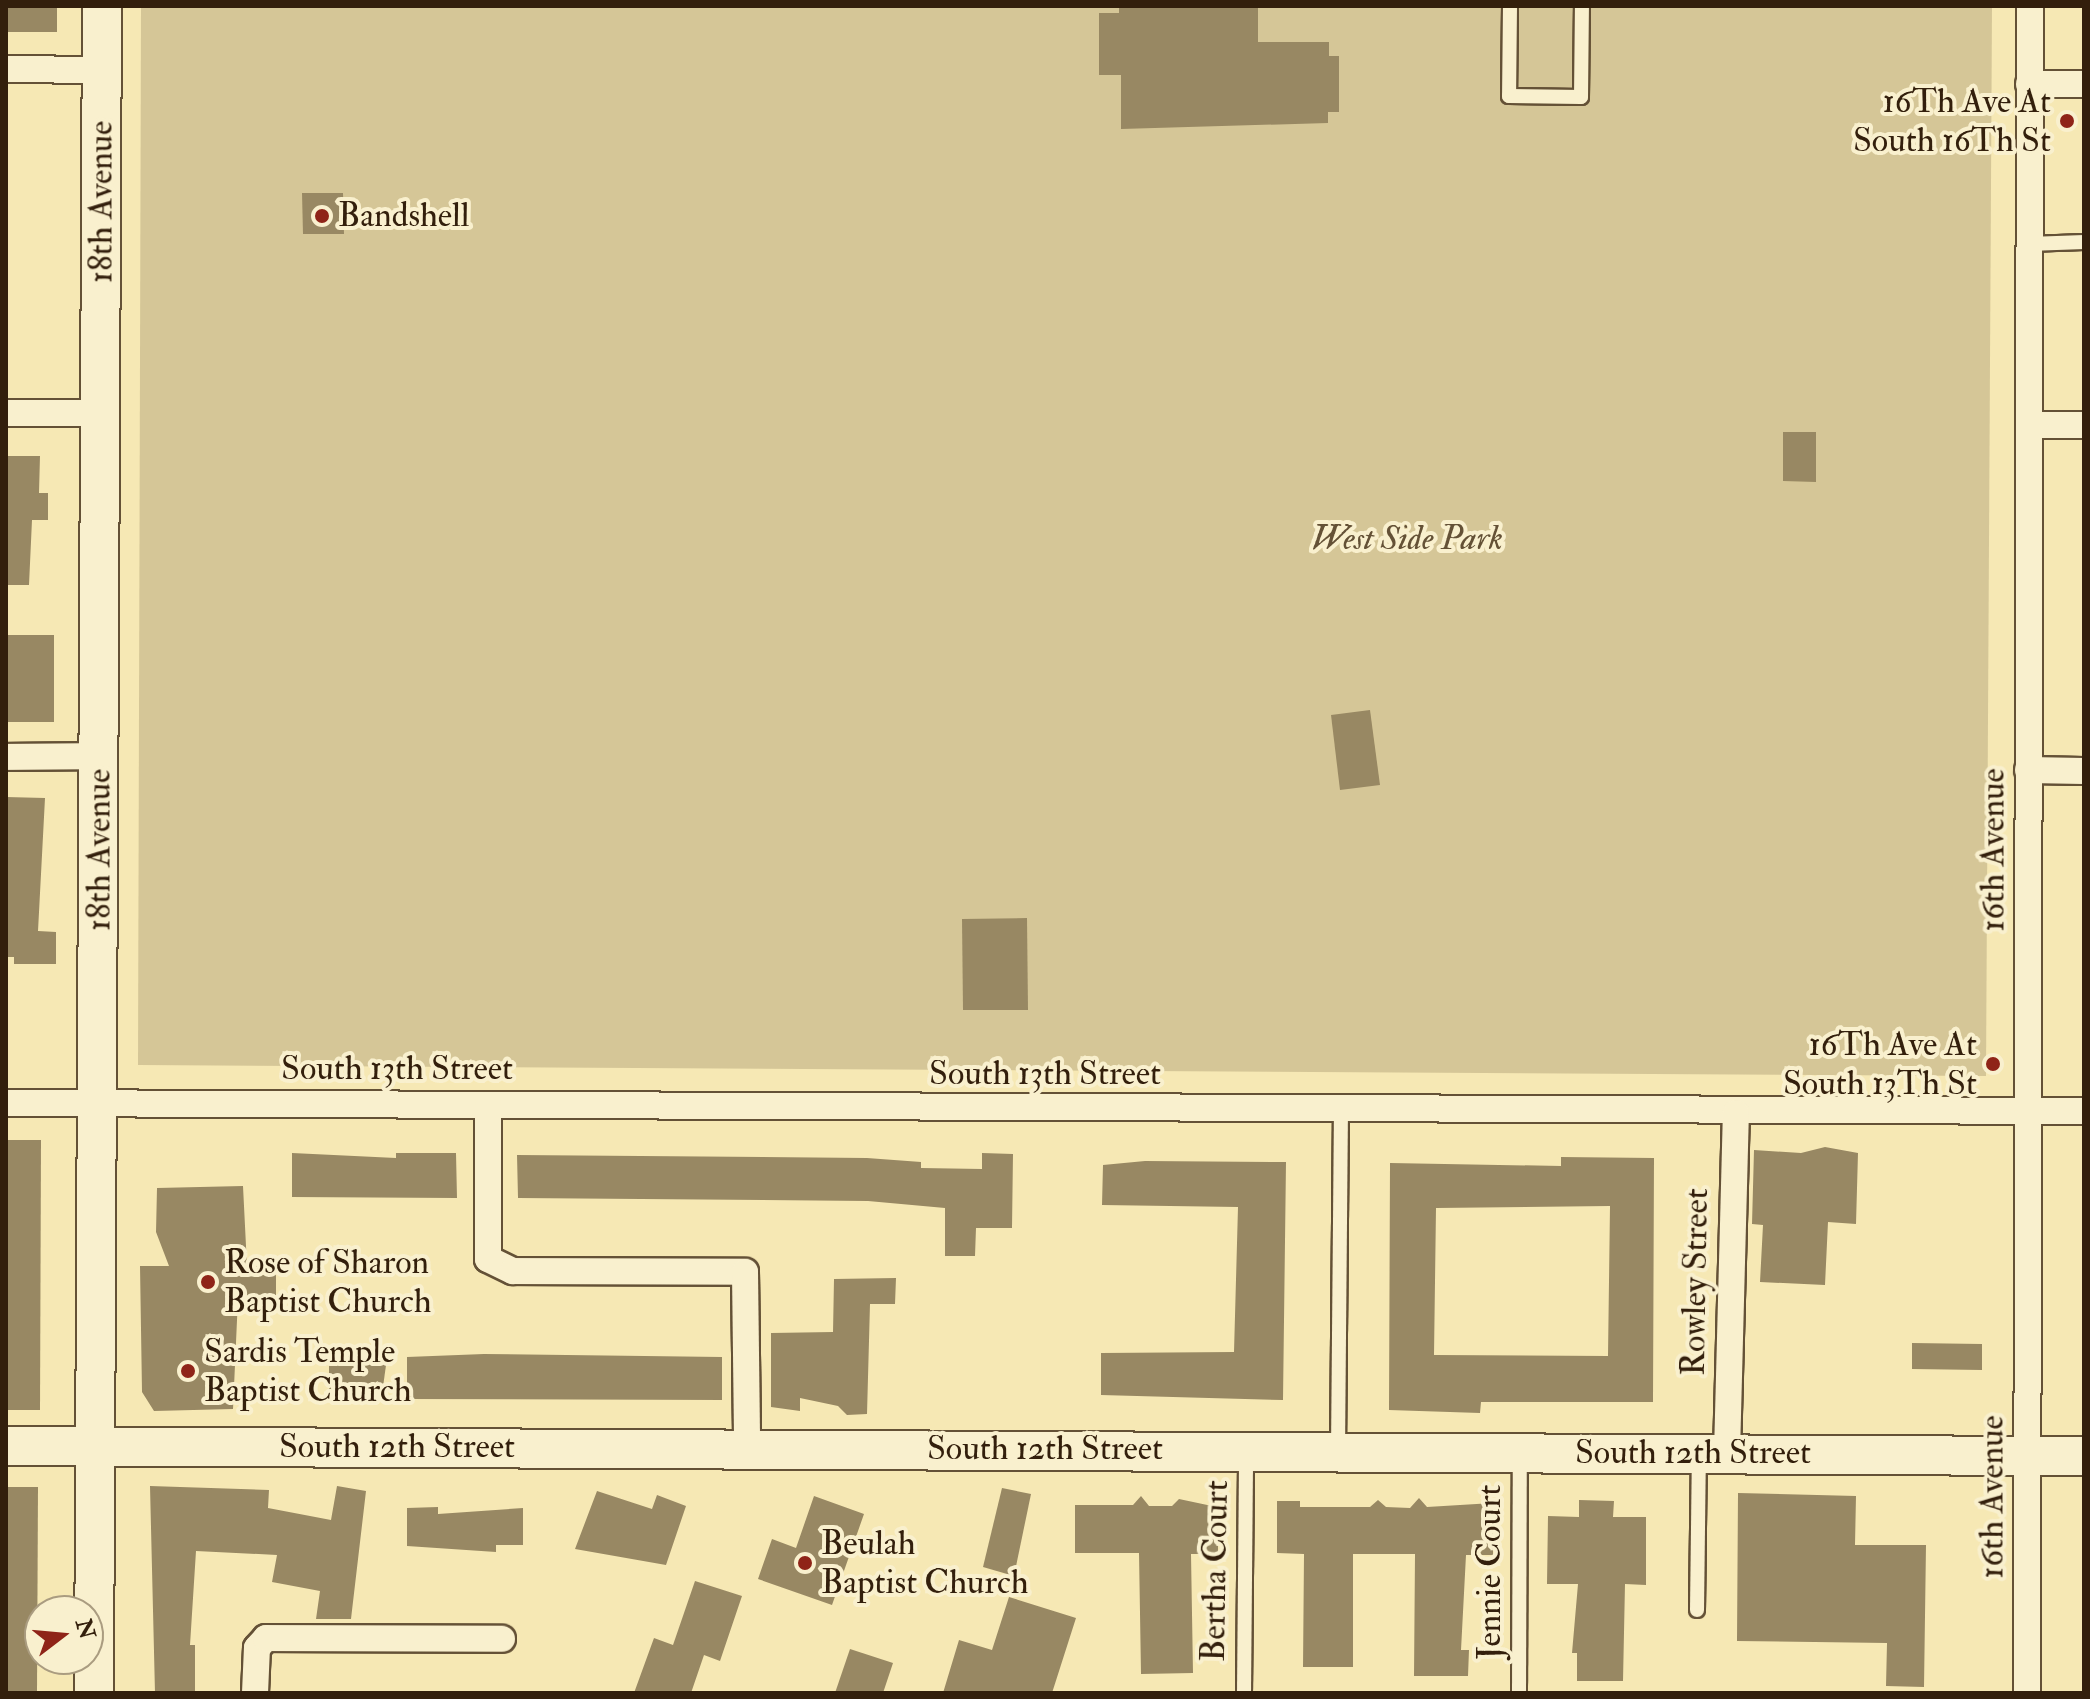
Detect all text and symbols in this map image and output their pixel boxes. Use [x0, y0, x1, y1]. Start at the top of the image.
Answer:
place label: 16Th Ave At South 16Th St [1853, 81, 2051, 160]
marker: 16Th Ave At South 16Th St [2058, 112, 2076, 130]
street label: 18th Avenue [81, 121, 121, 283]
place label: Bandshell [338, 196, 469, 236]
marker: Bandshell [313, 207, 331, 225]
park label: West Side Park [1311, 519, 1503, 559]
street label: 16th Avenue [1973, 768, 2013, 932]
street label: 18th Avenue [79, 769, 119, 931]
place label: 16Th Ave At South 13Th St [1783, 1024, 1977, 1104]
street label: South 13th Street [281, 1049, 513, 1089]
street label: South 13th Street [929, 1054, 1161, 1094]
marker: 16Th Ave At South 13Th St [1984, 1055, 2002, 1073]
street label: Rowley Street [1673, 1188, 1717, 1376]
place label: Rose of Sharon Baptist Church [224, 1242, 432, 1322]
marker: Rose of Sharon Baptist Church [199, 1273, 217, 1291]
place label: Sardis Temple Baptist Church [204, 1331, 412, 1410]
marker: Sardis Temple Baptist Church [179, 1362, 197, 1380]
street label: 16th Avenue [1972, 1415, 2012, 1579]
street label: South 12th Street [279, 1427, 515, 1467]
street label: South 12th Street [927, 1429, 1163, 1469]
street label: South 12th Street [1575, 1433, 1811, 1473]
street label: Bertha Court [1193, 1480, 1237, 1662]
street label: Jennie Court [1470, 1484, 1510, 1660]
place label: Beulah Baptist Church [821, 1523, 1029, 1602]
marker: Beulah Baptist Church [796, 1554, 814, 1572]
north arrow [24, 1595, 104, 1675]
text: N [69, 1616, 101, 1642]

